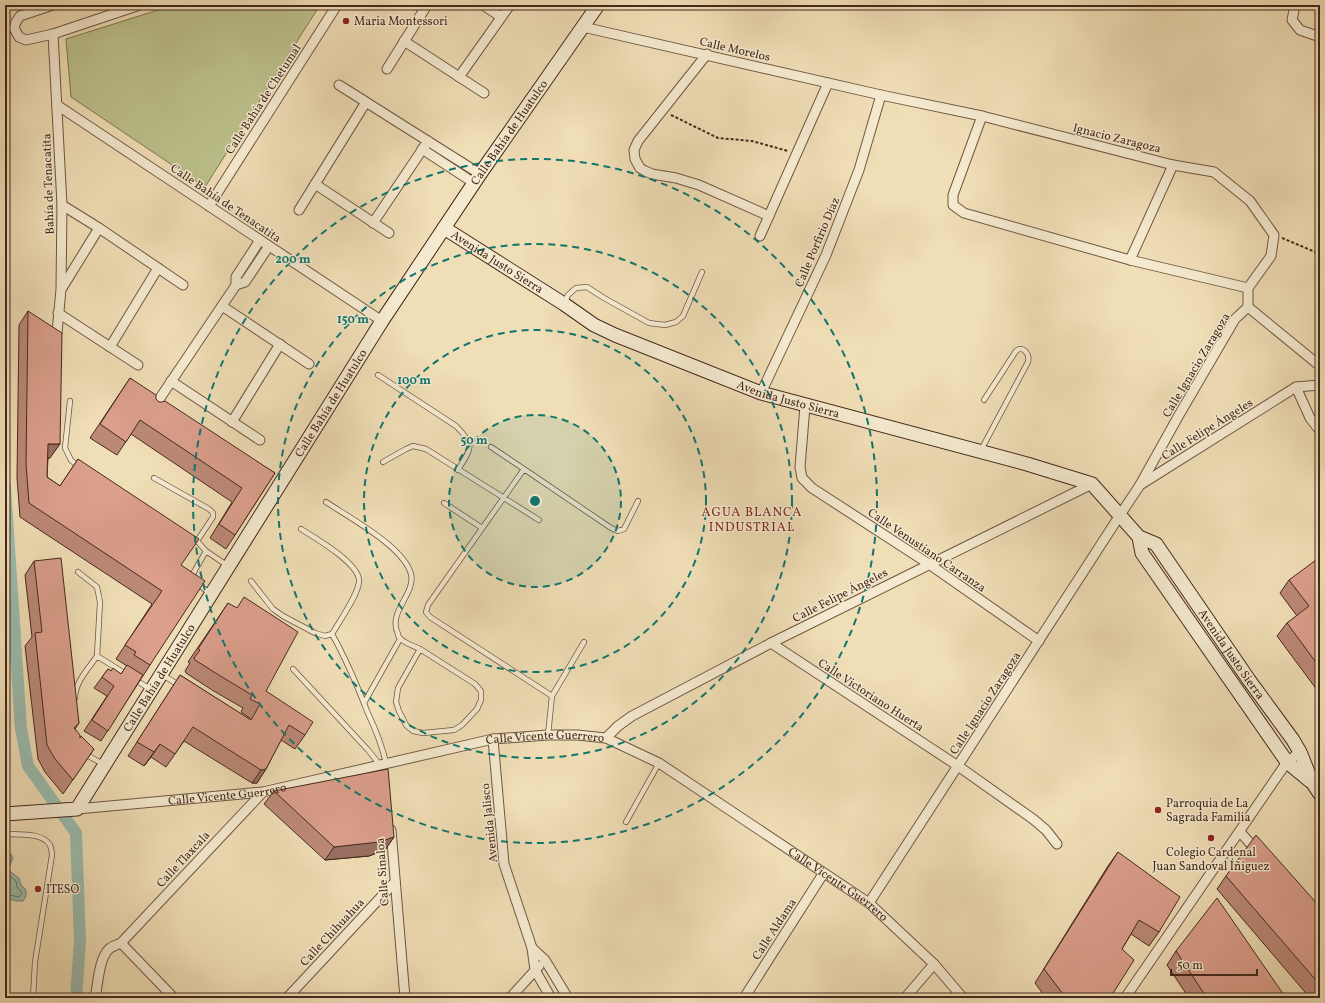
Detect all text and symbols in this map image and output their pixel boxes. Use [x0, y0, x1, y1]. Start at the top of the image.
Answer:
place label: Maria Montessori [354, 14, 448, 30]
marker: Maria Montessori [341, 16, 351, 26]
street label: Calle Morelos [698, 34, 772, 66]
street label: Calle Bahía de Chetumal [222, 41, 306, 158]
street label: Calle Bahía de Huatulco [468, 77, 552, 189]
street label: Ignacio Zaragoza [1071, 120, 1163, 158]
street label: Bahía de Tenacatita [39, 133, 59, 235]
street label: Calle Bahía de Tenacatita [167, 161, 284, 247]
street label: Calle Porfirio Díaz [792, 195, 844, 290]
street label: Avenida Justo Sierra [447, 227, 546, 298]
text: 200 m [275, 252, 311, 268]
street label: Calle Ignacio Zaragoza [1159, 310, 1234, 421]
text: 150 m [337, 312, 369, 328]
street label: Calle Bahía de Huatulco [292, 346, 371, 461]
text: 100 m [397, 373, 431, 389]
street label: Avenida Justo Sierra [734, 377, 841, 423]
street label: Calle Felipe Ángeles [1158, 394, 1256, 464]
text: 50 m [460, 433, 488, 449]
centre of rings [528, 494, 542, 508]
district label: AGUA BLANCA INDUSTRIAL [702, 504, 802, 537]
street label: Calle Venustiano Carranza [864, 505, 989, 596]
street label: Calle Felipe Ángeles [790, 564, 891, 627]
street label: Avenida Justo Sierra [1194, 606, 1268, 703]
street label: Calle Bahía de Huatulco [120, 621, 200, 735]
street label: Calle Ignacio Zaragoza [947, 649, 1025, 758]
street label: Calle Victoriano Huerta [814, 656, 926, 736]
street label: Calle Vicente Guerrero [484, 728, 605, 749]
street label: Calle Vicente Guerrero [168, 780, 288, 810]
street label: Avenida Jalisco [478, 782, 502, 863]
place label: Parroquia de La Sagrada Familia [1166, 796, 1250, 826]
marker: Parroquia de La Sagrada Familia [1153, 805, 1163, 815]
street label: Calle Tlaxcala [153, 828, 214, 891]
marker: Colegio Cardenal Juan Sandoval Íñiguez [1206, 833, 1216, 843]
street label: Calle Sinaloa [373, 837, 393, 907]
street label: Calle Vicente Guerrero [784, 844, 891, 926]
place label: Colegio Cardenal Juan Sandoval Íñiguez [1153, 845, 1269, 875]
place label: ITESO [46, 882, 79, 898]
marker: ITESO [33, 884, 43, 894]
street label: Calle Chihuahua [297, 895, 368, 970]
street label: Calle Aldama [749, 896, 801, 963]
scale bar [1171, 951, 1257, 977]
text: 50 m [1177, 958, 1203, 974]

